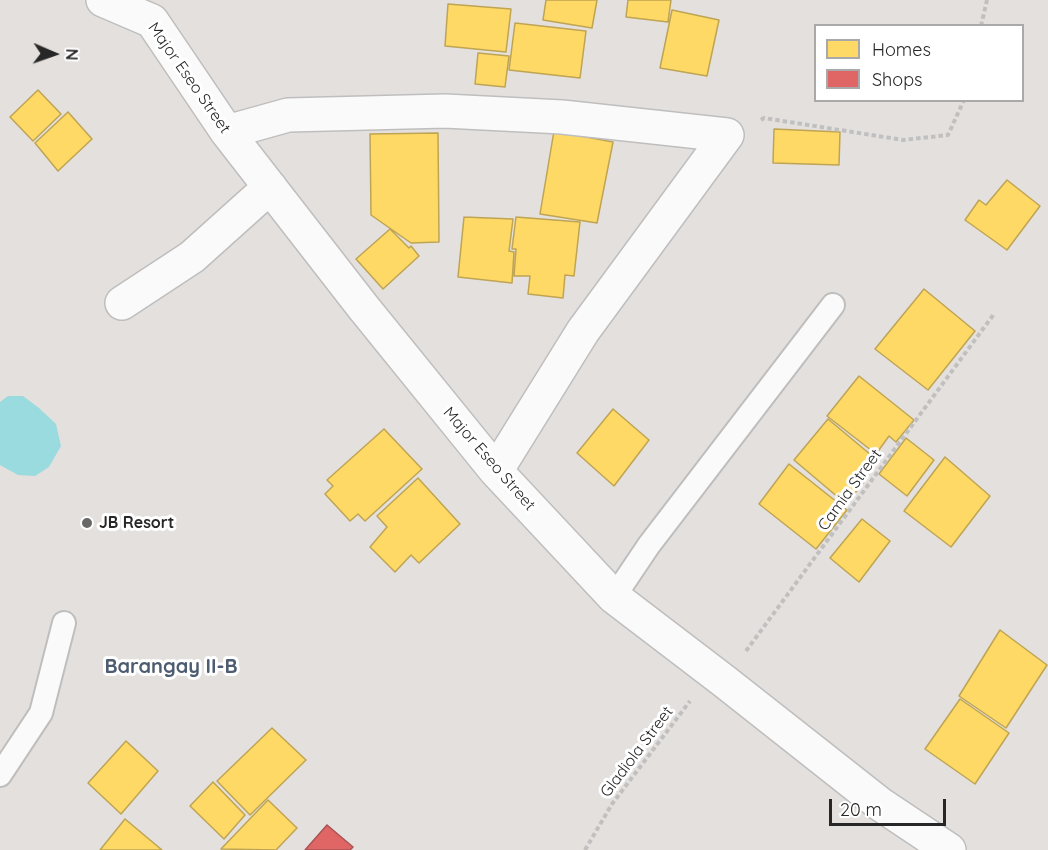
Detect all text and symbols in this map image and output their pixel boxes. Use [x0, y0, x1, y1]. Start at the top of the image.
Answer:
street label: Major Eseo Street [144, 19, 234, 137]
north arrow [24, 24, 84, 84]
legend [814, 24, 1024, 102]
text: Homes [872, 38, 931, 61]
text: N [62, 48, 82, 61]
text: Shops [872, 68, 923, 91]
street label: Major Eseo Street [439, 403, 539, 515]
street label: Camia Street [814, 446, 886, 534]
place label: JB Resort [99, 513, 174, 533]
marker: JB Resort [80, 516, 94, 530]
district label: Barangay II-B [104, 655, 238, 679]
street label: Gladiola Street [597, 703, 677, 801]
scale bar [832, 787, 949, 825]
text: 20 m [840, 798, 882, 821]

